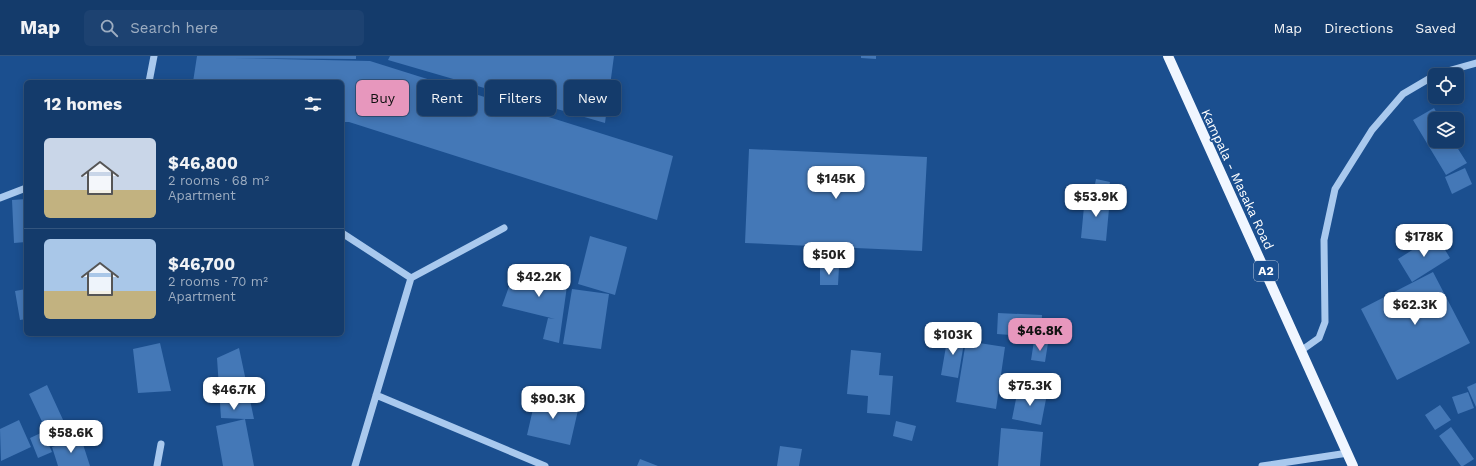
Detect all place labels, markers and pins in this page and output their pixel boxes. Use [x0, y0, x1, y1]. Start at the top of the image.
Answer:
pin: $145K [808, 166, 864, 200]
pin: $53.9K [1063, 184, 1129, 218]
pin: $178K [1396, 224, 1452, 258]
pin: $50K [805, 242, 853, 276]
pin: $42.2K [506, 264, 572, 298]
pin: $62.3K [1382, 292, 1448, 326]
pin: $46.8K [1007, 318, 1073, 352]
pin: $103K [925, 322, 981, 356]
pin: $75.3K [997, 373, 1063, 407]
pin: $46.7K [201, 377, 267, 411]
pin: $90.3K [520, 386, 586, 420]
pin: $58.6K [38, 420, 104, 454]

